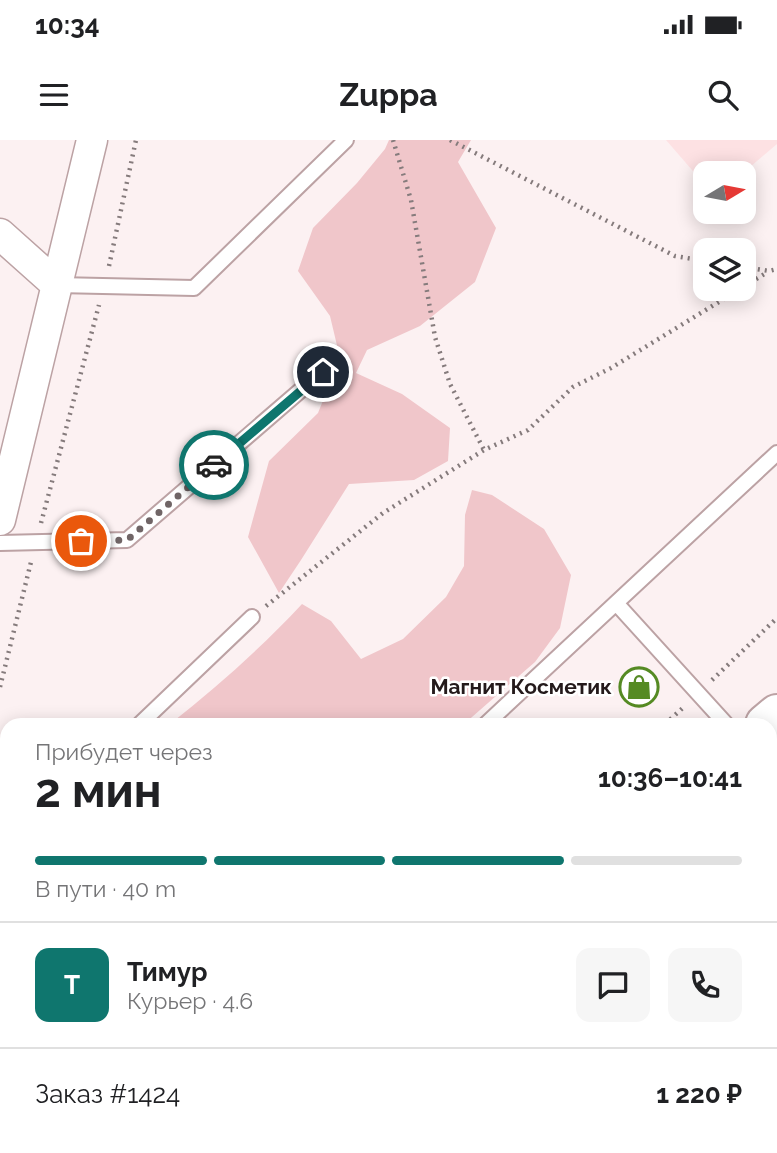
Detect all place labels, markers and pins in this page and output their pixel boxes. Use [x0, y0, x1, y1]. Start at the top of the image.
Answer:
pin [293, 342, 353, 402]
pin [51, 511, 111, 571]
shop icon: Магнит Косметик [618, 666, 660, 708]
place label: Магнит Косметик [431, 674, 612, 699]

